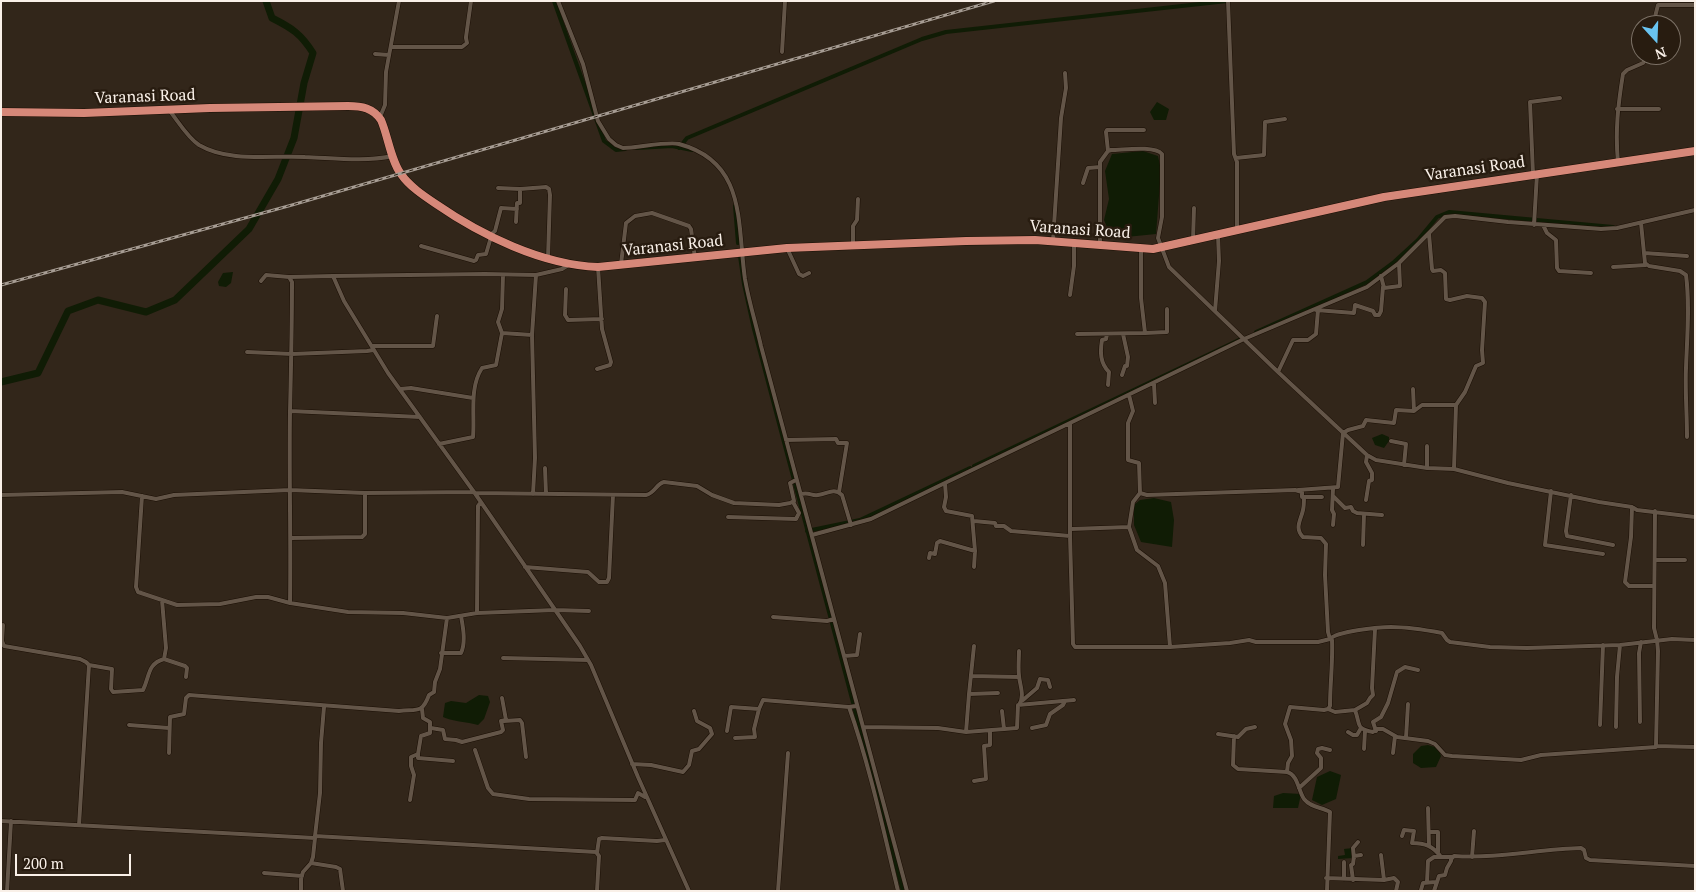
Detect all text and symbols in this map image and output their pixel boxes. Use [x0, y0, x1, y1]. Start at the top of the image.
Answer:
north arrow [1631, 15, 1681, 65]
text: N [1653, 43, 1669, 64]
street label: Varanasi Road [94, 86, 196, 108]
street label: Varanasi Road [1424, 152, 1526, 186]
street label: Varanasi Road [1029, 217, 1131, 243]
street label: Varanasi Road [622, 231, 724, 261]
scale bar [18, 844, 134, 876]
text: 200 m [23, 853, 64, 873]

